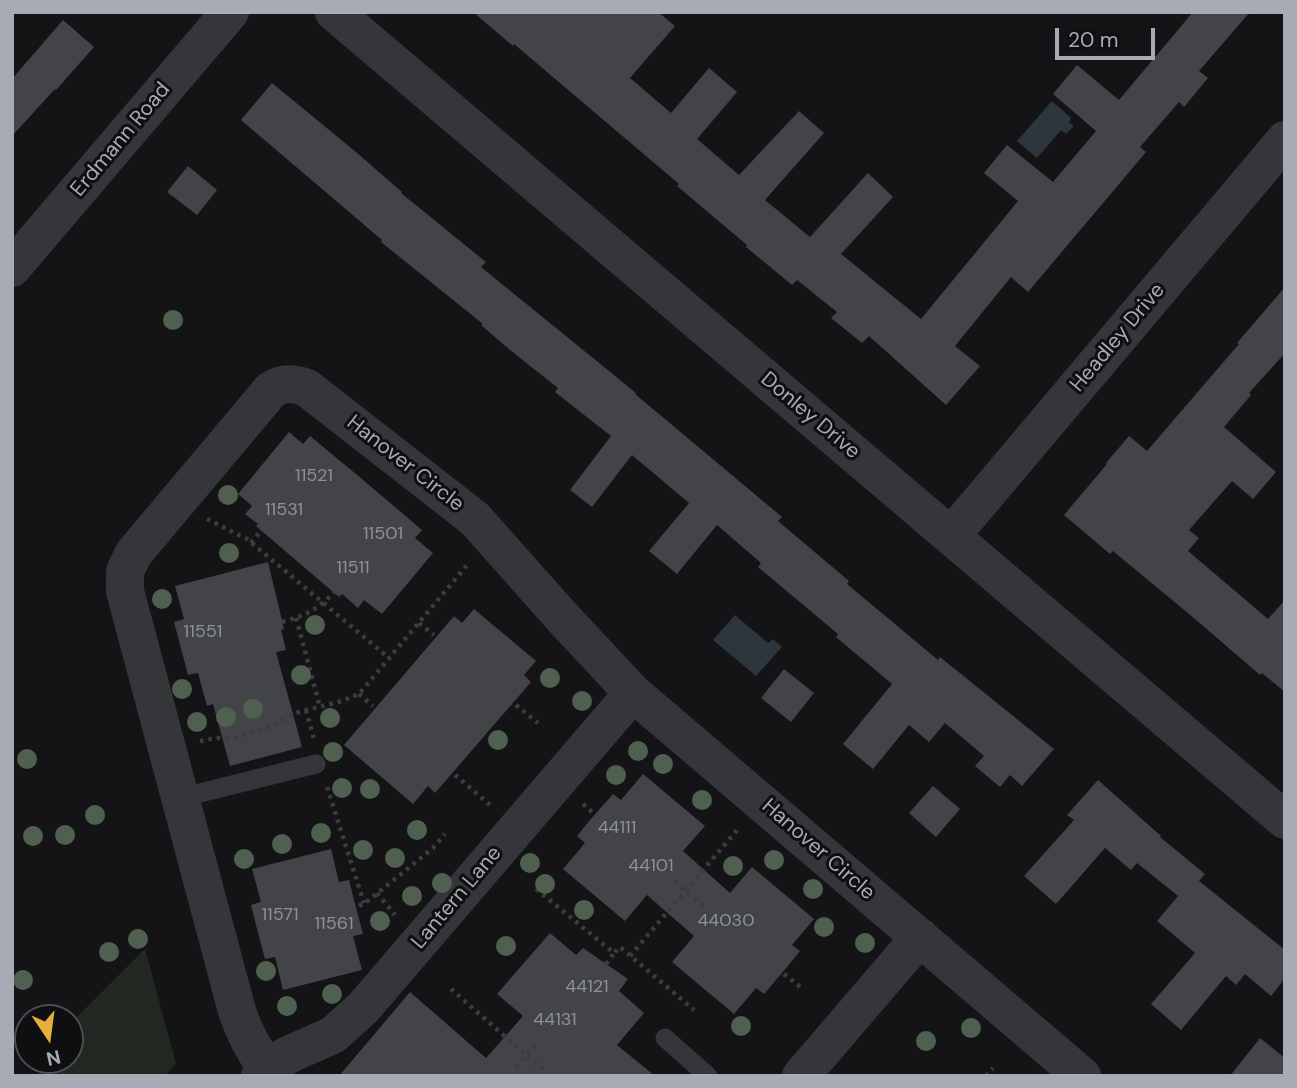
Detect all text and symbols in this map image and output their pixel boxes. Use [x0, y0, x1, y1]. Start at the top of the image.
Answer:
scale bar [1059, 14, 1159, 58]
text: 20 m [1068, 26, 1119, 54]
street label: Erdmann Road [66, 78, 176, 202]
street label: Headley Drive [1065, 279, 1171, 397]
street label: Donley Drive [755, 367, 865, 465]
street label: Hanover Circle [341, 410, 469, 518]
house number: 11521 [295, 465, 333, 487]
house number: 11531 [265, 499, 303, 521]
house number: 11501 [363, 523, 403, 545]
house number: 11511 [336, 557, 370, 579]
house number: 11551 [184, 621, 222, 643]
street label: Hanover Circle [756, 794, 880, 906]
house number: 44111 [598, 817, 636, 839]
street label: Lantern Lane [407, 842, 507, 954]
house number: 44101 [628, 855, 674, 877]
house number: 11571 [261, 904, 299, 926]
house number: 44030 [697, 910, 755, 932]
house number: 11561 [314, 913, 354, 935]
house number: 44121 [565, 976, 609, 998]
north arrow [14, 1004, 84, 1074]
house number: 44131 [533, 1009, 577, 1031]
text: N [44, 1044, 63, 1072]

